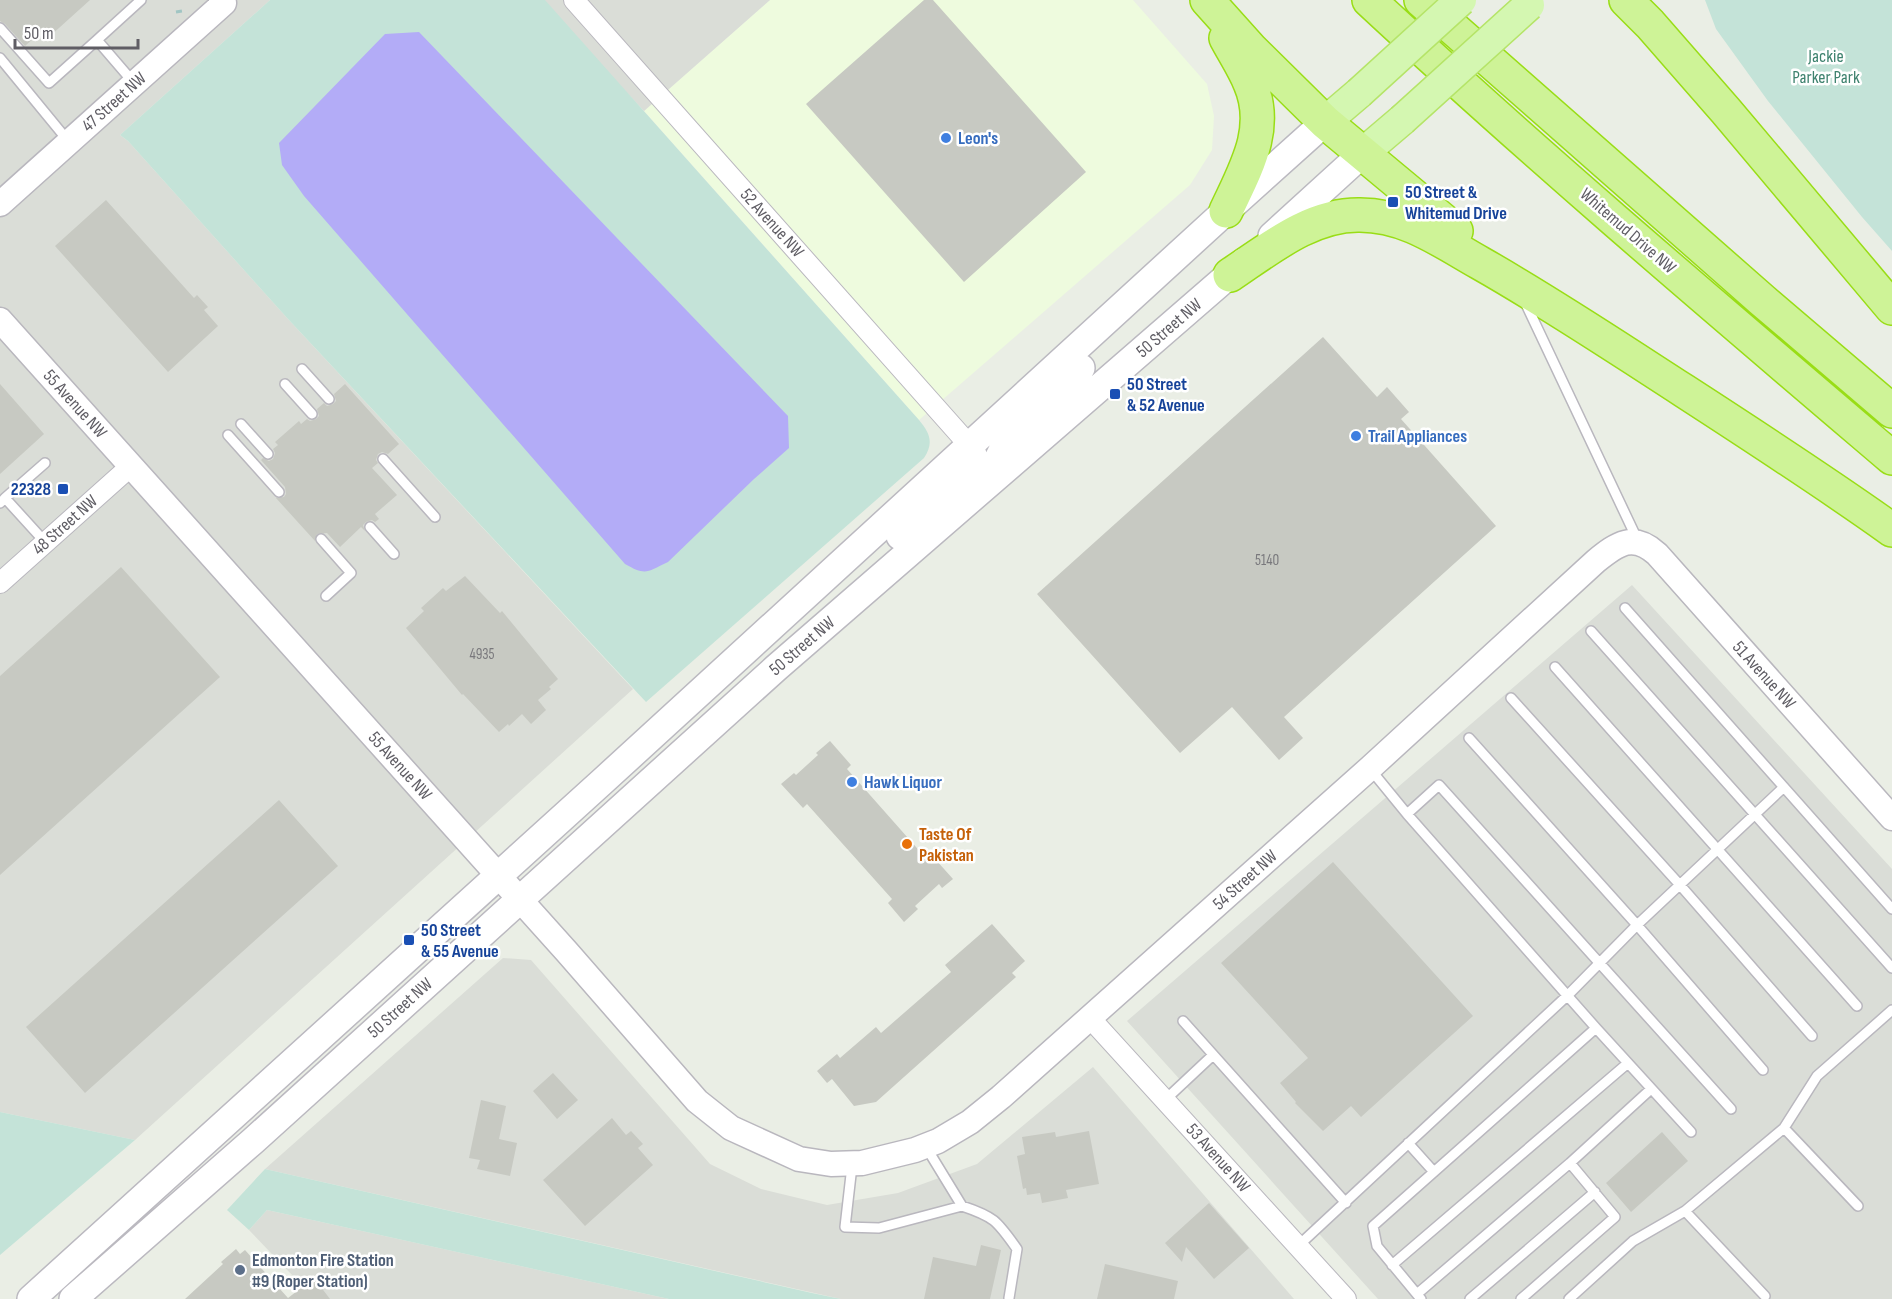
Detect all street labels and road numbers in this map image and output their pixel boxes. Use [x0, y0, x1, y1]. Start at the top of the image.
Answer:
street label: 47 Street NW [78, 68, 151, 136]
street label: 52 Avenue NW [736, 184, 809, 262]
street label: Whitemud Drive NW [1576, 184, 1680, 278]
street label: 50 Street NW [1132, 294, 1206, 362]
street label: 55 Avenue NW [39, 365, 111, 443]
street label: 48 Street NW [28, 490, 102, 560]
street label: 50 Street NW [765, 612, 839, 680]
street label: 51 Avenue NW [1728, 637, 1800, 714]
street label: 55 Avenue NW [364, 727, 436, 805]
street label: 54 Street NW [1208, 845, 1282, 914]
street label: 50 Street NW [363, 973, 437, 1043]
street label: 53 Avenue NW [1182, 1119, 1255, 1197]

